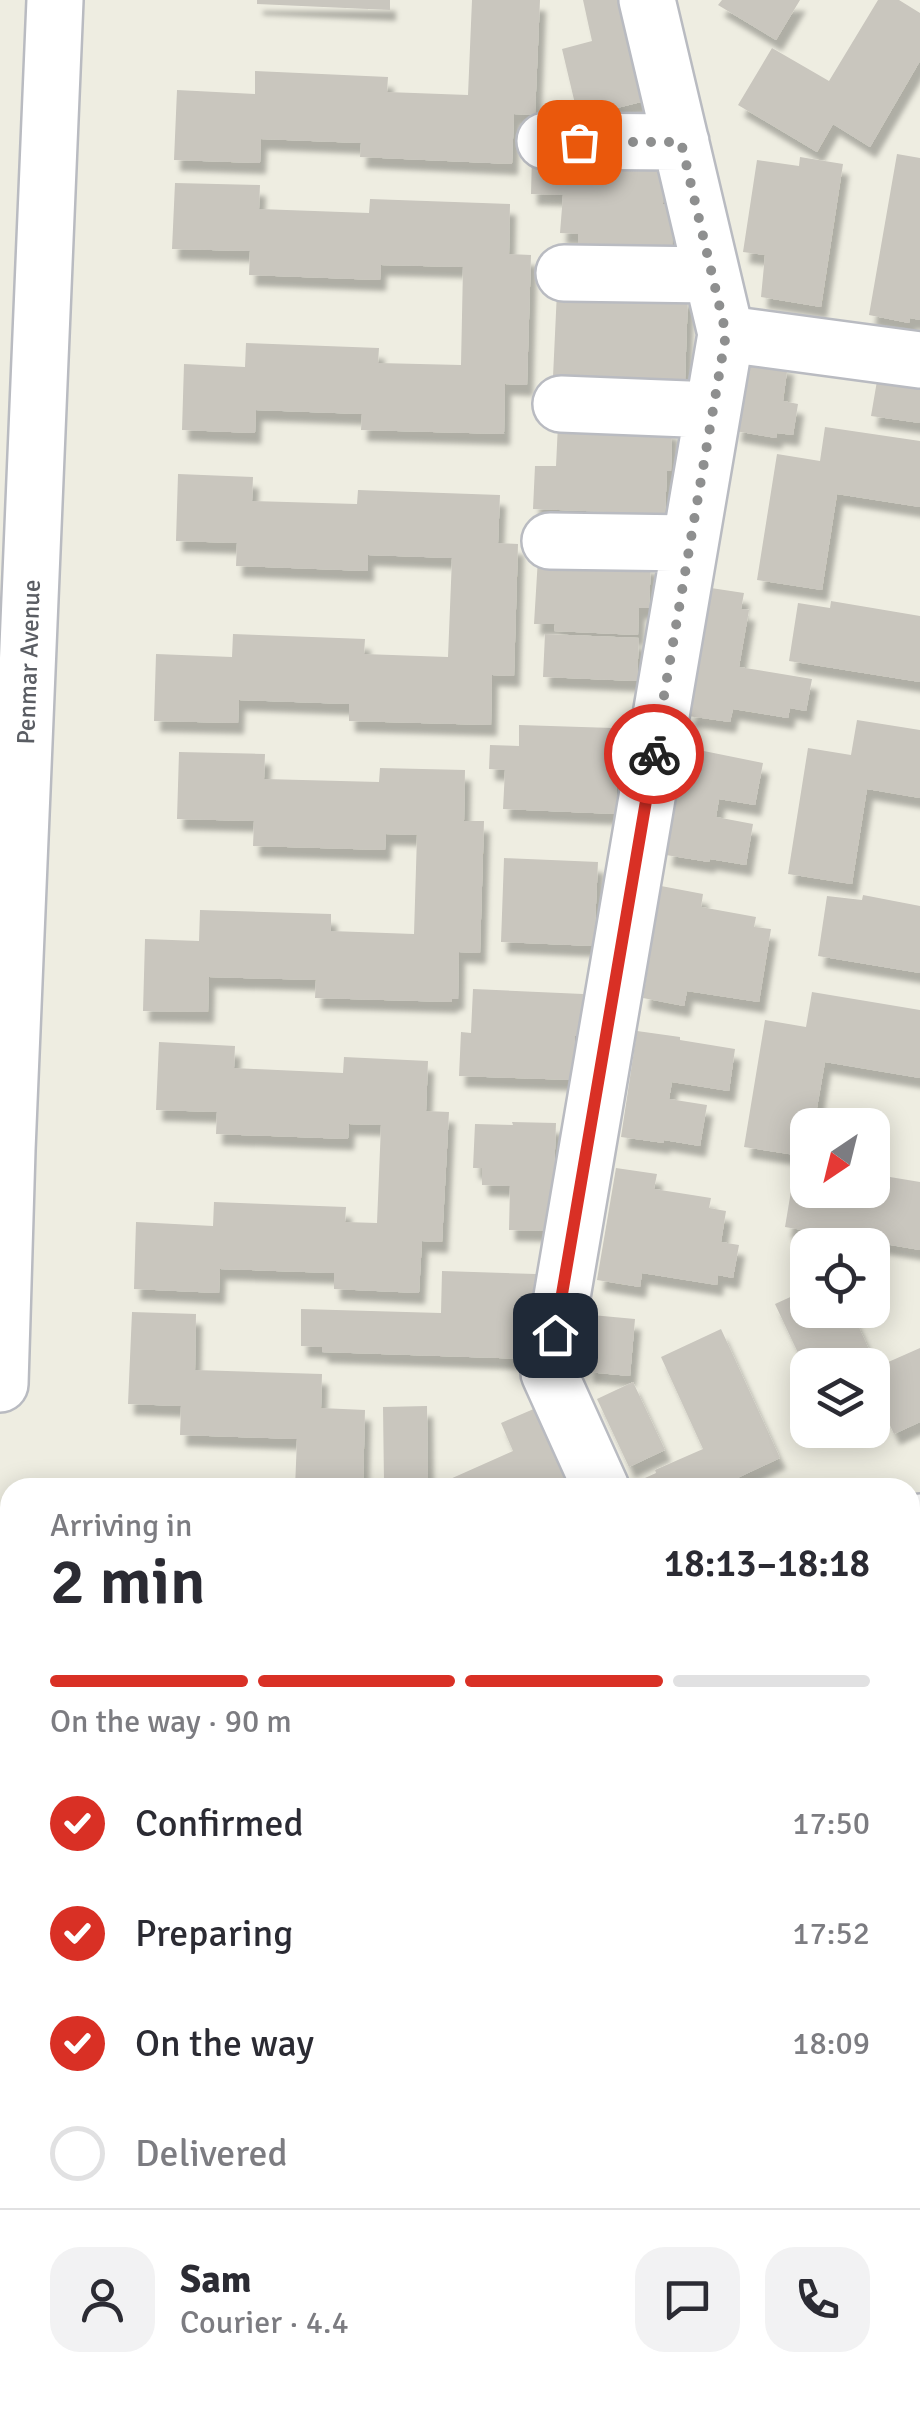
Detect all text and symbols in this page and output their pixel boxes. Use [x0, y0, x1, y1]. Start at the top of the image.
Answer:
pin [537, 100, 622, 185]
icon: bag [552, 115, 607, 170]
street label: Penmar Avenue [10, 579, 47, 745]
courier [604, 704, 704, 804]
icon: bike [627, 727, 682, 782]
north arrow [790, 1108, 890, 1208]
map controls [790, 1108, 890, 1448]
button: locate [790, 1228, 890, 1328]
pin [513, 1293, 598, 1378]
icon: home [528, 1308, 583, 1363]
button: layers [790, 1348, 890, 1448]
text: Arriving in [50, 1506, 192, 1545]
text: 18:13–18:18 [664, 1540, 870, 1587]
text: 2 min [50, 1542, 206, 1622]
text: On the way · 90 m [50, 1702, 292, 1741]
icon: check [50, 1796, 105, 1851]
text: Confirmed [135, 1800, 304, 1847]
text: 17:50 [792, 1804, 870, 1843]
icon: check [50, 1906, 105, 1961]
text: Preparing [135, 1910, 293, 1957]
text: 17:52 [792, 1914, 870, 1953]
icon: check [50, 2016, 105, 2071]
text: On the way [135, 2020, 314, 2067]
text: 18:09 [792, 2024, 870, 2063]
text: Delivered [135, 2130, 288, 2177]
button: person [50, 2247, 155, 2352]
button: chat [635, 2247, 740, 2352]
button: phone [765, 2247, 870, 2352]
text: Sam [180, 2256, 251, 2303]
text: Courier · 4.4 [180, 2303, 349, 2342]

